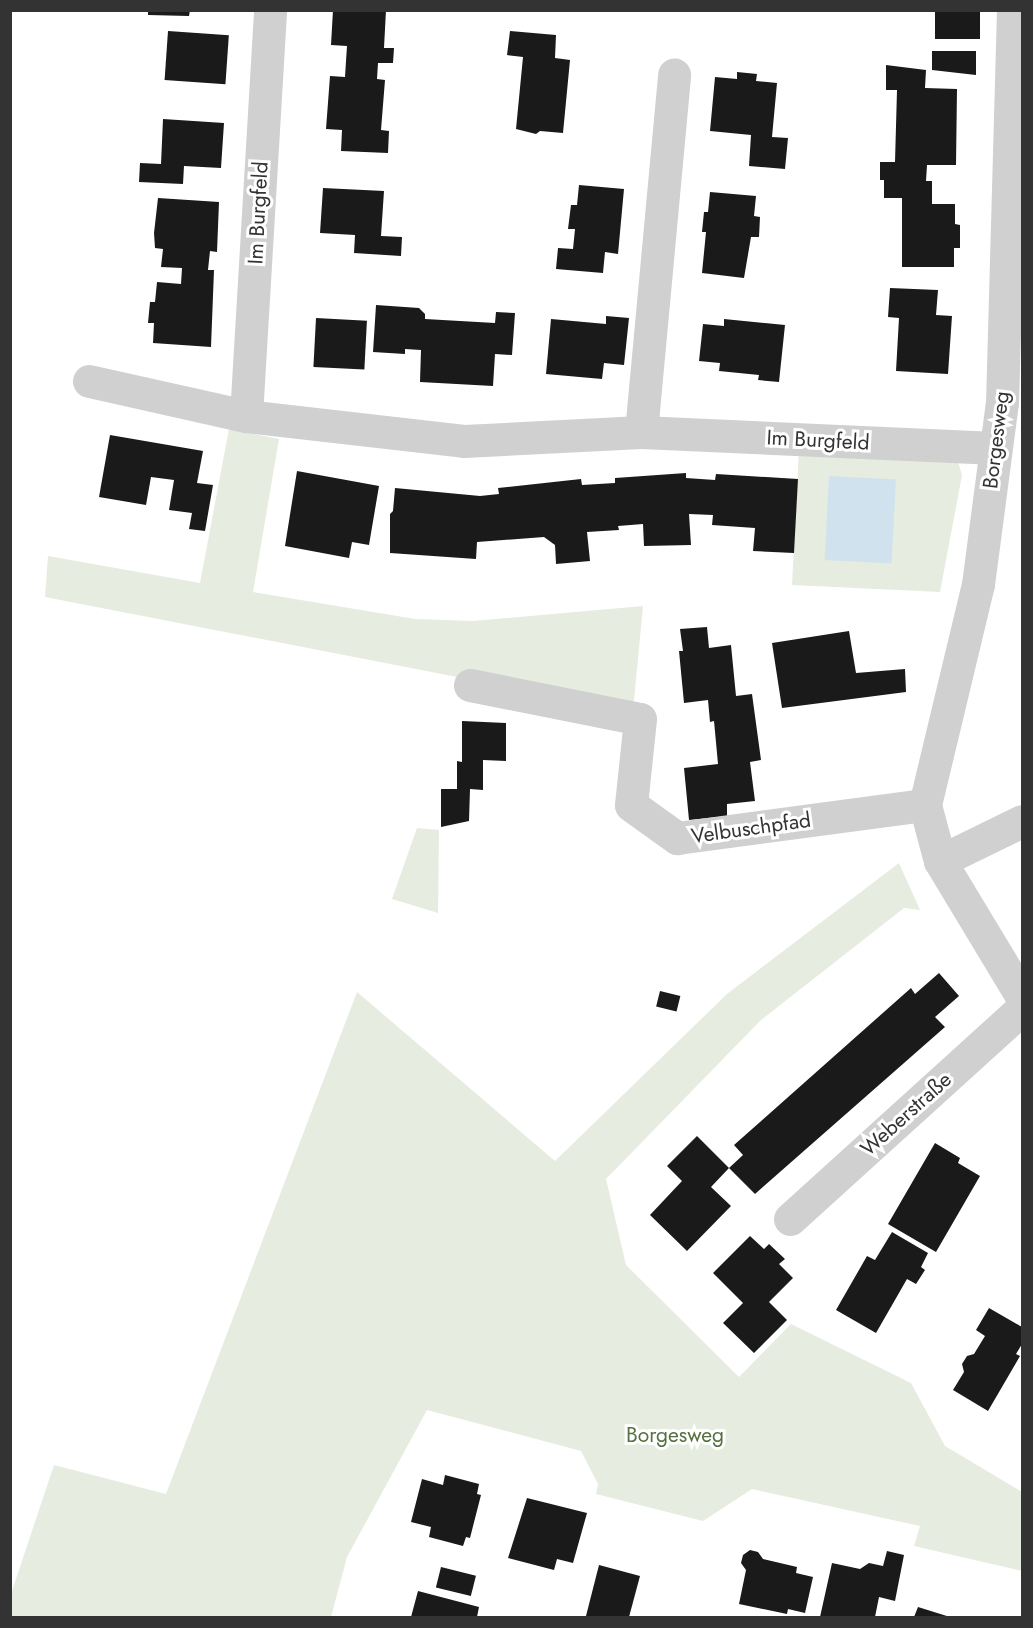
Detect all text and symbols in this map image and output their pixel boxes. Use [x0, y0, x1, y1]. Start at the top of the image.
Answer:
street label: Im Burgfeld [243, 161, 273, 265]
street label: Borgesweg [978, 390, 1014, 490]
street label: Im Burgfeld [766, 425, 870, 455]
street label: Velbuschpfad [690, 807, 812, 849]
street label: Weberstraße [855, 1067, 957, 1161]
park label: Borgesweg [626, 1422, 724, 1448]

